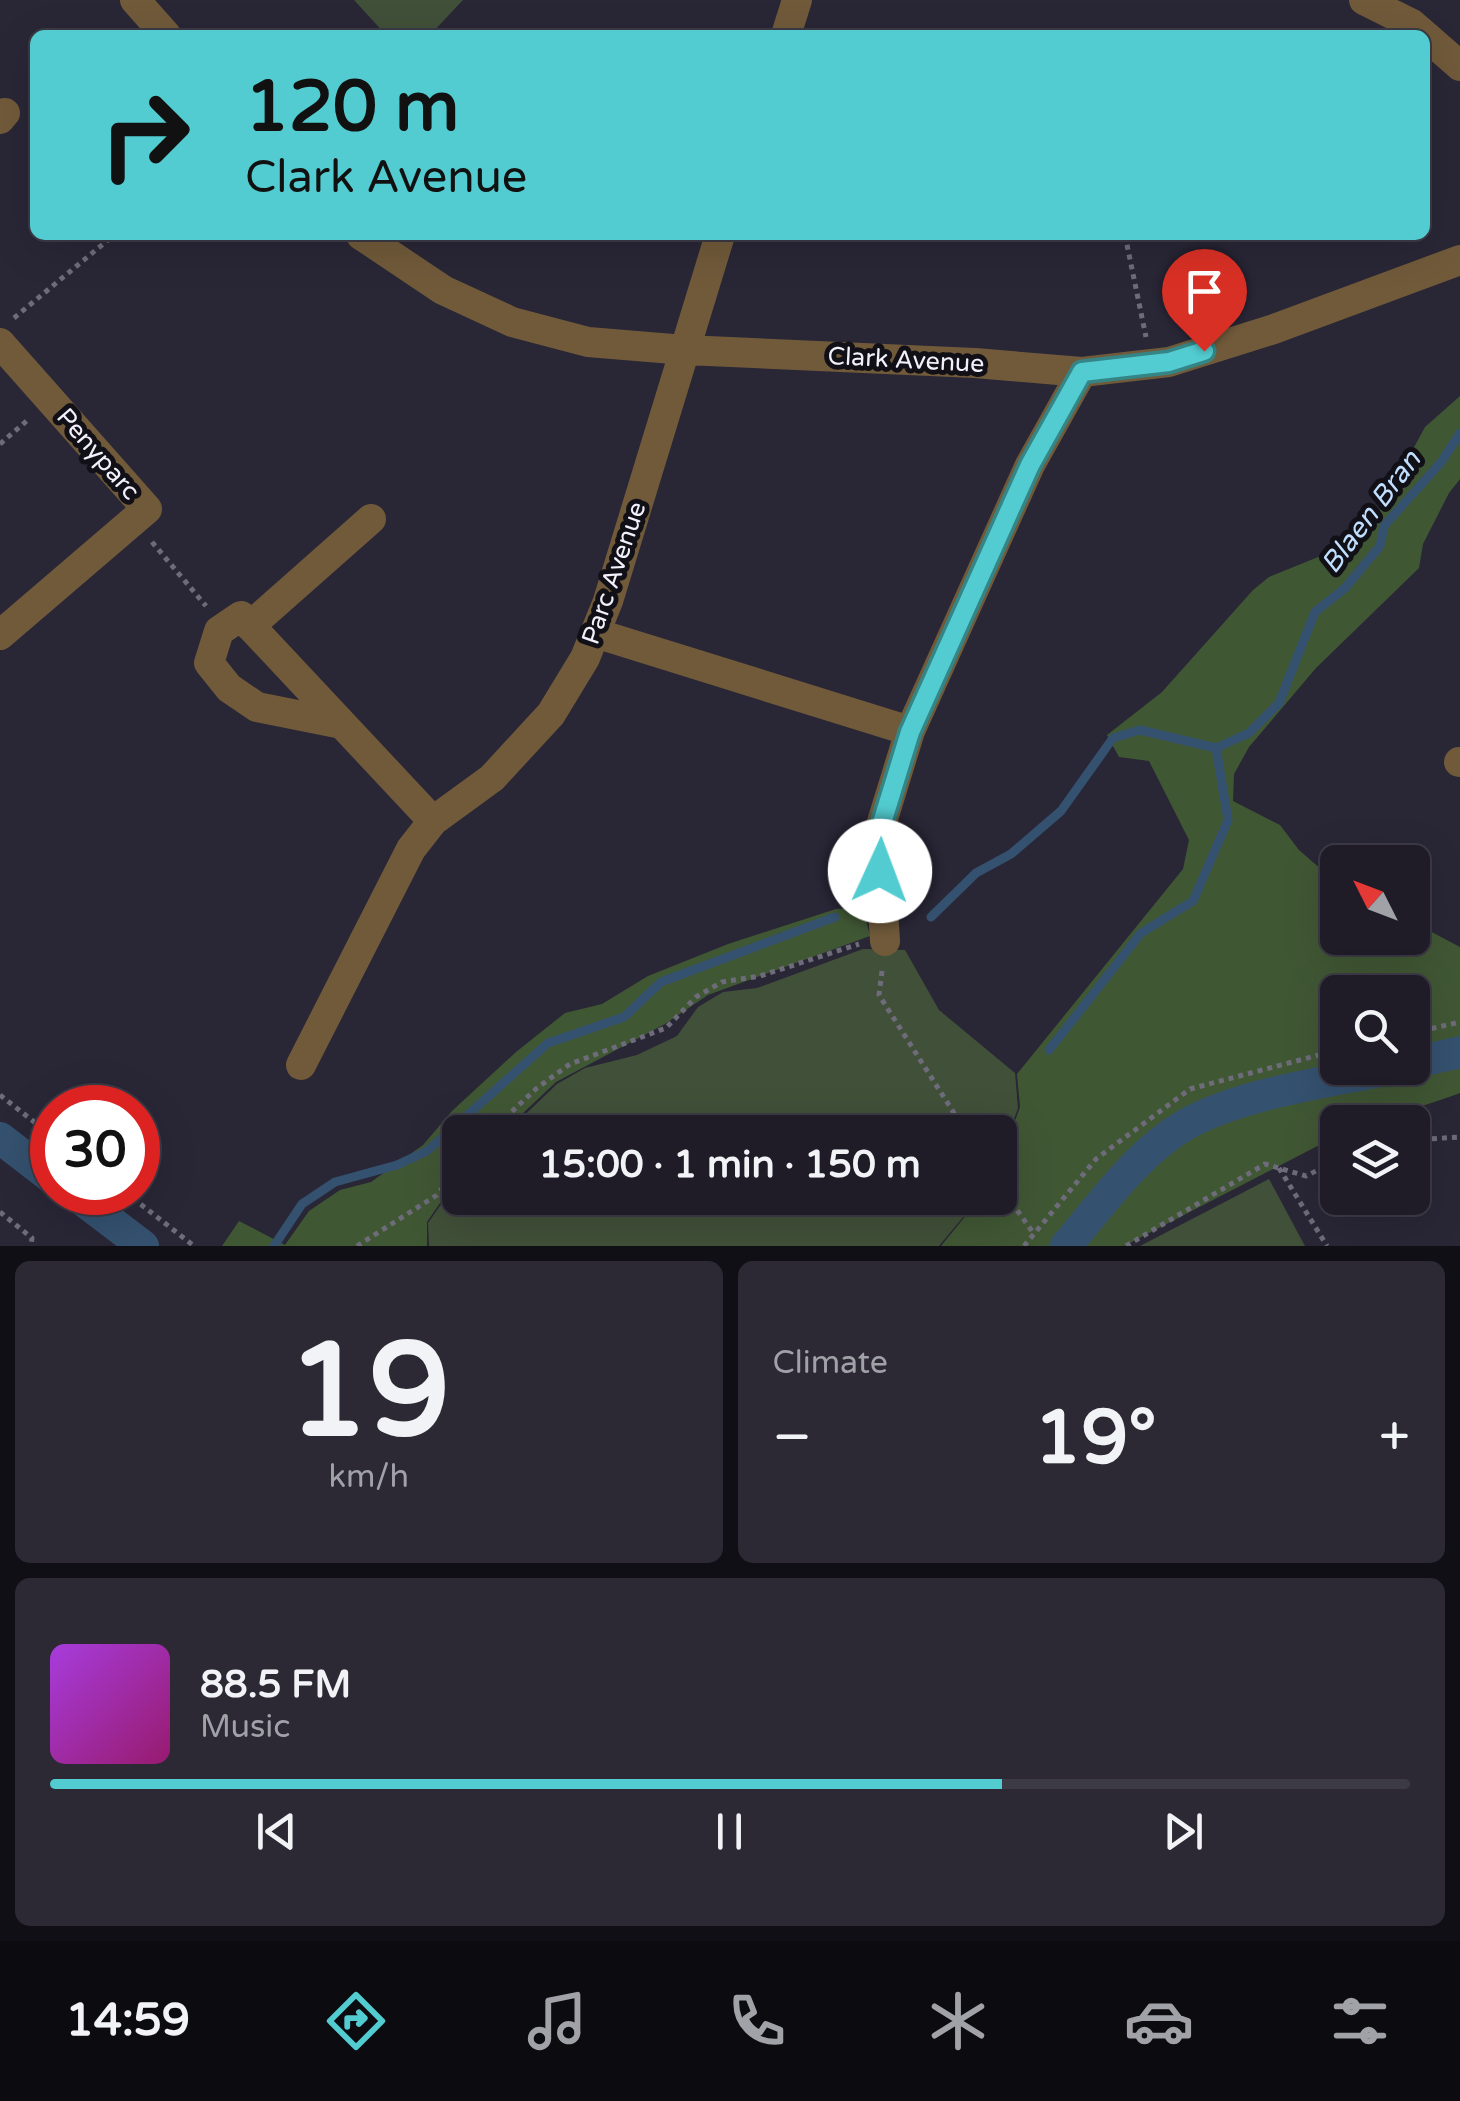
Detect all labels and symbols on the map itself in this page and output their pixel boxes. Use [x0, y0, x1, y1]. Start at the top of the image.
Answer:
pin [1162, 249, 1247, 352]
street label: Clark Avenue [827, 341, 985, 379]
street label: Penyparc [50, 402, 146, 506]
water label: Blaen Bran [1314, 443, 1429, 580]
street label: Parc Avenue [576, 498, 652, 648]
position arrow [828, 819, 932, 923]
north arrow [1320, 845, 1430, 955]
speed limit sign: 30 [30, 1085, 160, 1215]

